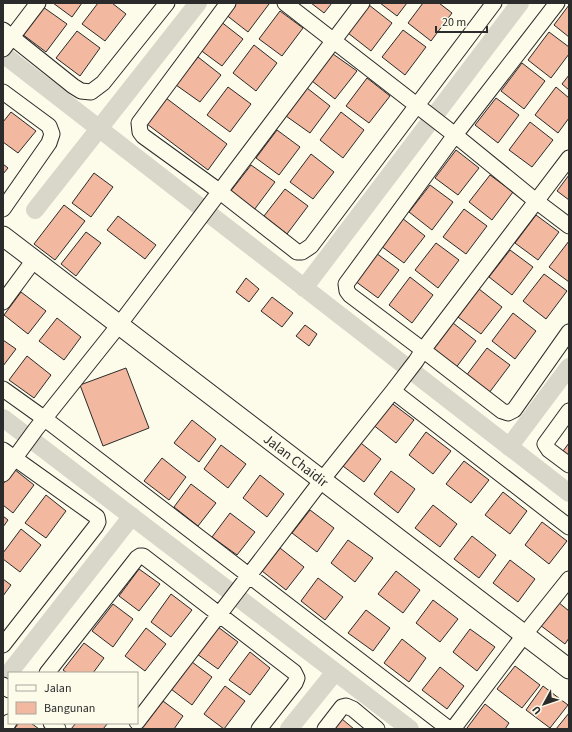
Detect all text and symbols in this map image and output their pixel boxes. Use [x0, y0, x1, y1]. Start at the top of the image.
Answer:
scale bar [436, 8, 487, 34]
text: 20 m [442, 14, 466, 31]
street label: Jalan Chaidir [259, 430, 332, 492]
legend [8, 672, 138, 724]
text: Jalan [44, 680, 71, 697]
north arrow [524, 684, 564, 724]
text: Bangunan [44, 700, 95, 717]
text: U [529, 702, 545, 718]

